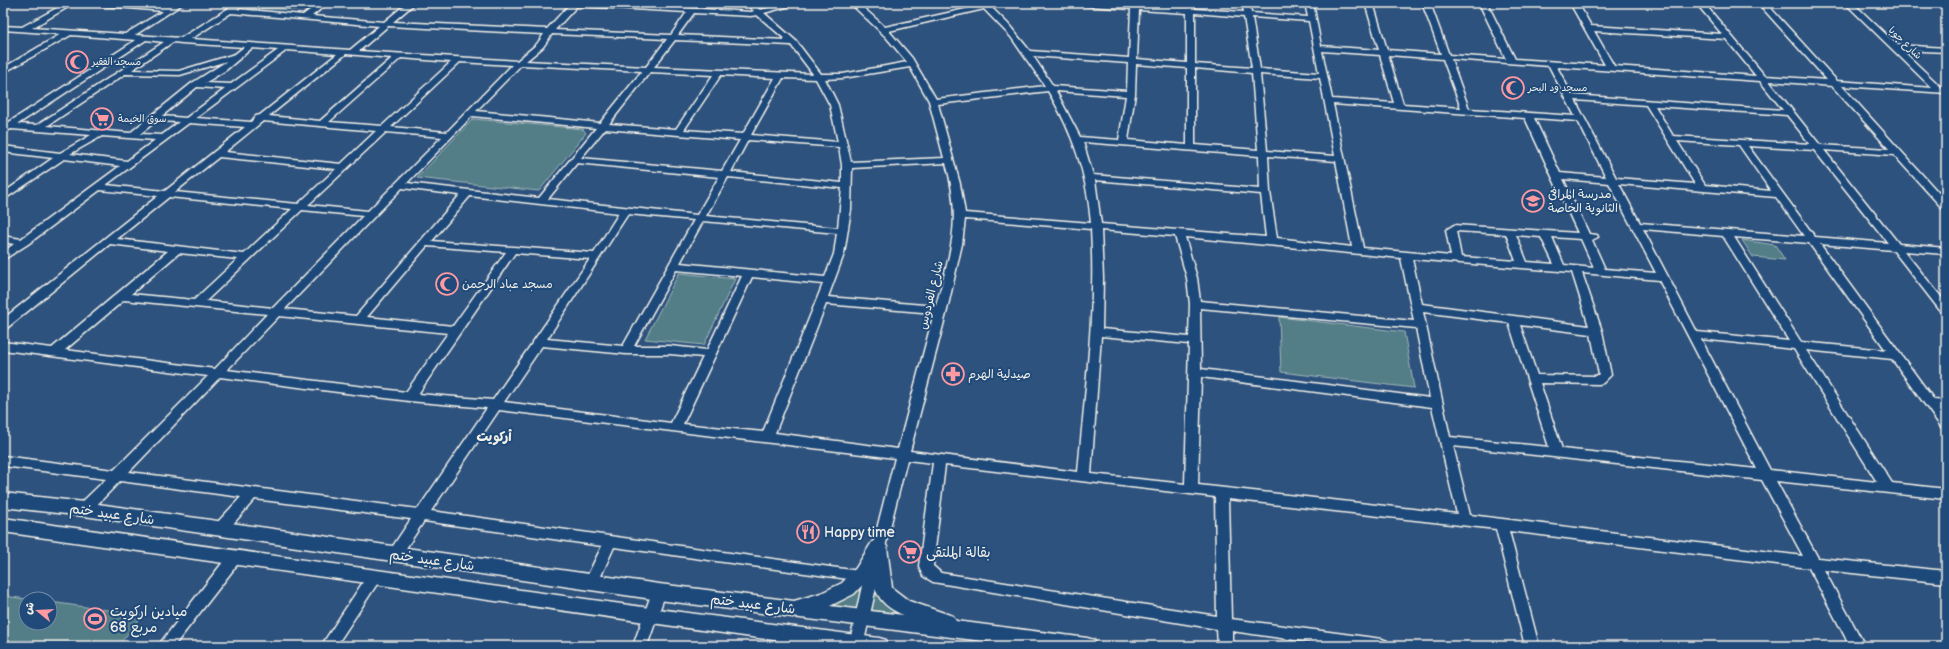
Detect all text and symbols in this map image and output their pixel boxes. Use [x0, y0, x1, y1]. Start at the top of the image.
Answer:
street label: شارع جوبا [1885, 24, 1924, 63]
mosque icon: مسجد الفقير [64, 49, 90, 75]
place label: مسجد الفقير [91, 56, 141, 68]
mosque icon: مسجد ود البحر [1500, 75, 1526, 101]
place label: مسجد ود البحر [1527, 82, 1587, 94]
supermarket icon: سوق الخيمة [89, 106, 115, 132]
place label: سوق الخيمة [118, 113, 167, 125]
place label: مدرسة المرافئ الثانوية الخاصة [1548, 186, 1618, 216]
school or university icon: مدرسة المرافئ الثانوية الخاصة [1520, 188, 1546, 214]
street label: شارع الفردوس [915, 259, 948, 331]
mosque icon: مسجد عباد الرحمن [434, 271, 460, 297]
place label: مسجد عباد الرحمن [462, 277, 553, 292]
pharmacy icon: صيدلية الهرم [940, 361, 966, 387]
place label: صيدلية الهرم [968, 367, 1031, 383]
district label: أركويت [476, 428, 512, 446]
street label: شارع عبيد ختم [68, 500, 155, 530]
restaurant icon: Happy time [795, 519, 821, 545]
place label: Happy time [824, 524, 895, 541]
supermarket icon: بقالة الملتقى [897, 539, 923, 565]
place label: بقالة الملتقى [926, 544, 991, 561]
street label: شارع عبيد ختم [388, 546, 475, 576]
street label: شارع عبيد ختم [709, 590, 796, 620]
north arrow [18, 591, 58, 631]
text: ش [21, 600, 37, 616]
place label: ميادين اركويت مربع 68 [110, 603, 188, 638]
sports icon: ميادين اركويت مربع 68 [82, 606, 108, 632]

